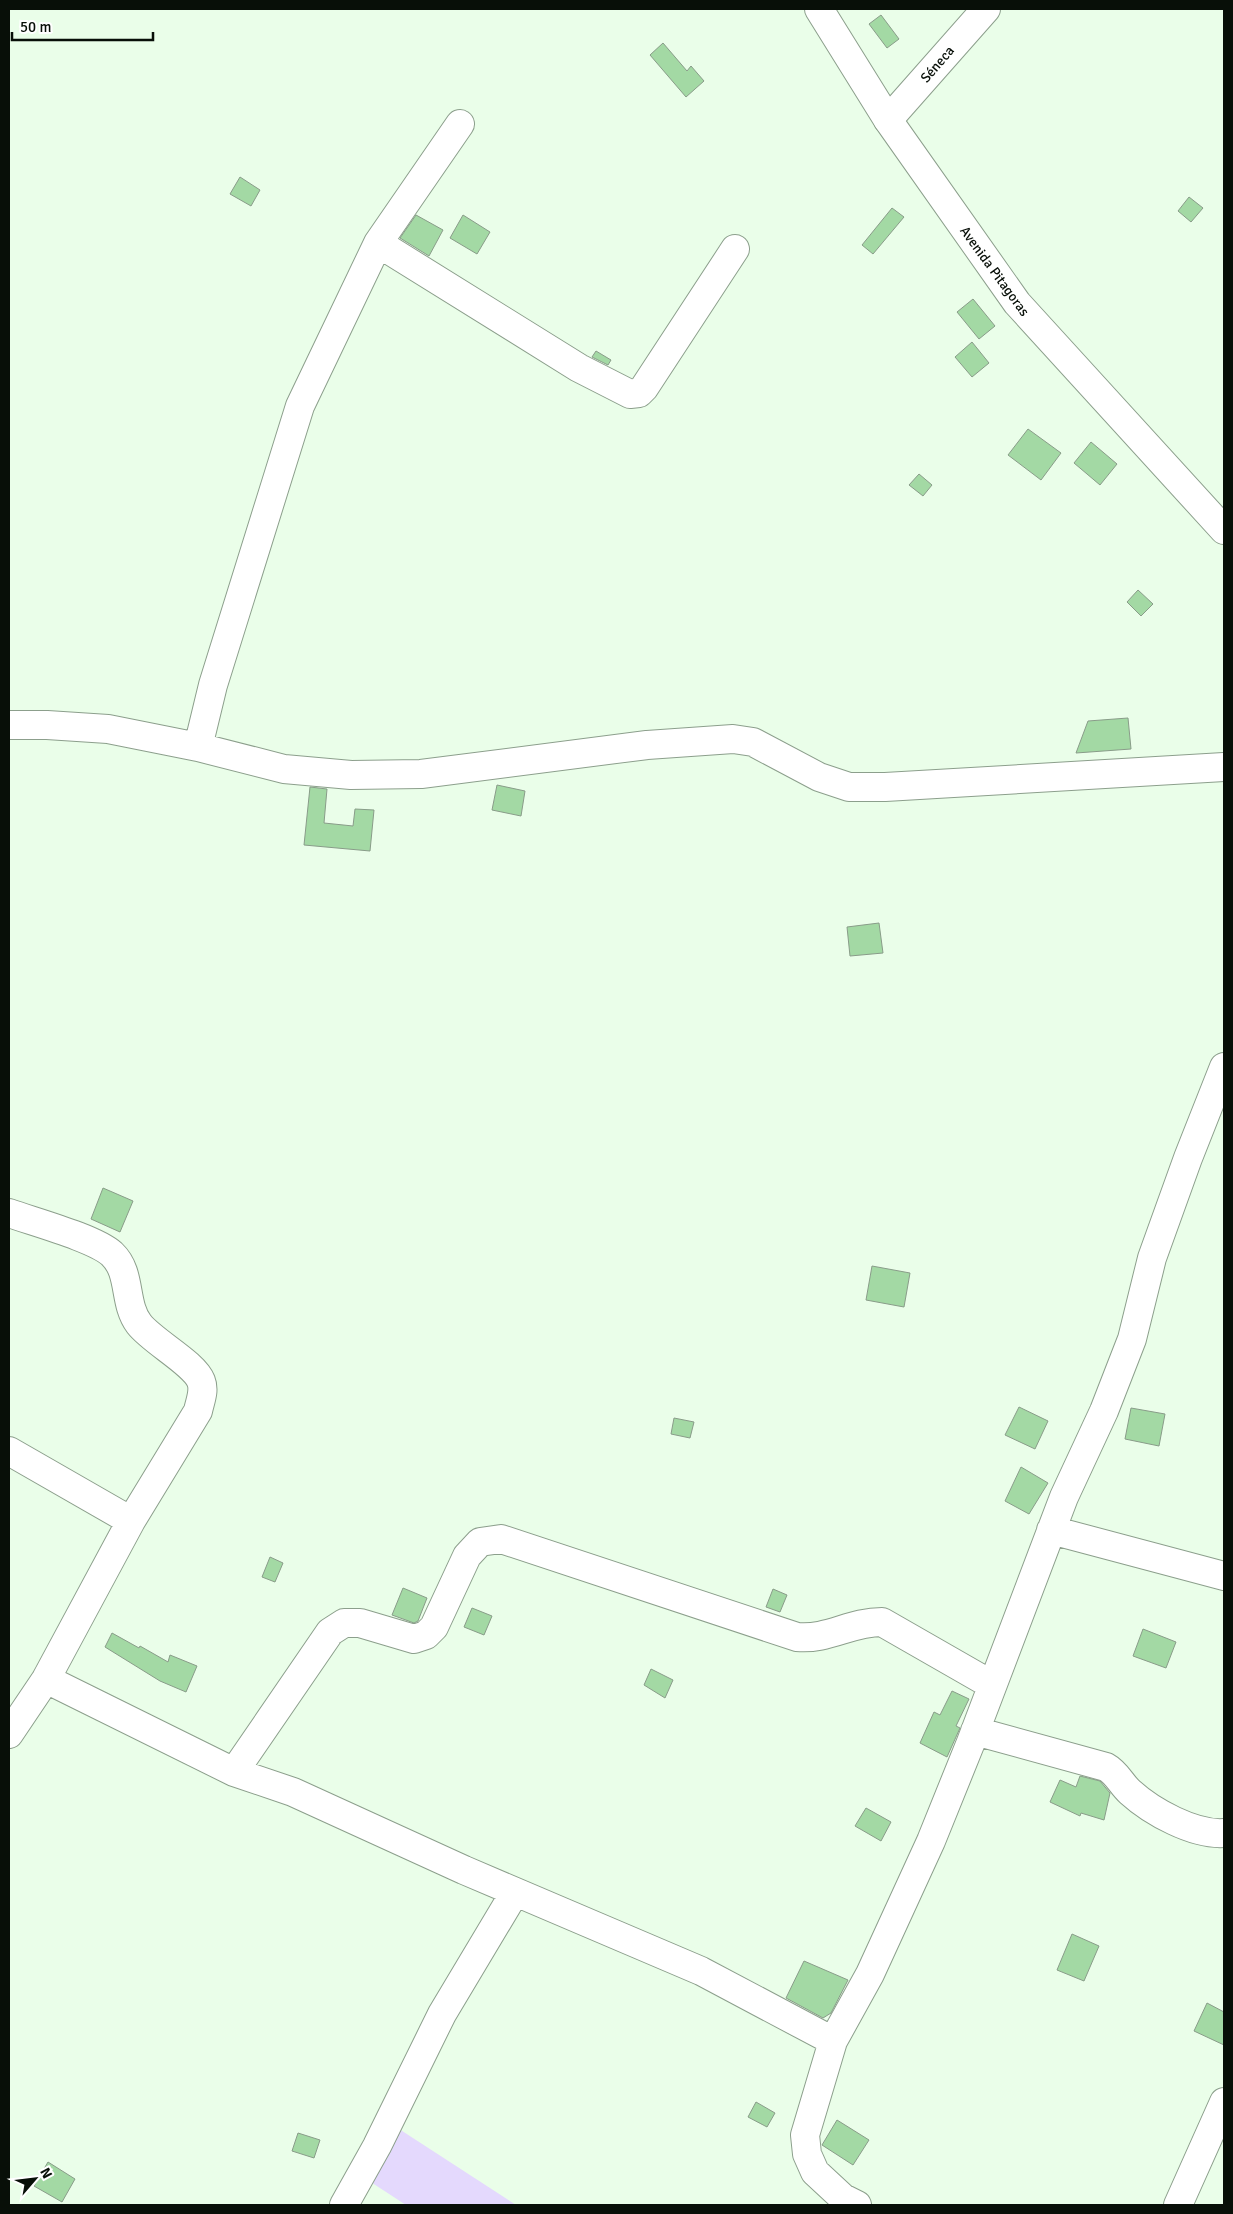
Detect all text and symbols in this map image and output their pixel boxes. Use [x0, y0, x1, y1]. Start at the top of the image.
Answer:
scale bar [12, 10, 154, 42]
text: 50 m [20, 18, 51, 36]
street label: Séneca [917, 42, 958, 86]
street label: Avenida Pitagoras [956, 223, 1033, 320]
north arrow [10, 2154, 60, 2204]
text: N [36, 2165, 56, 2181]

